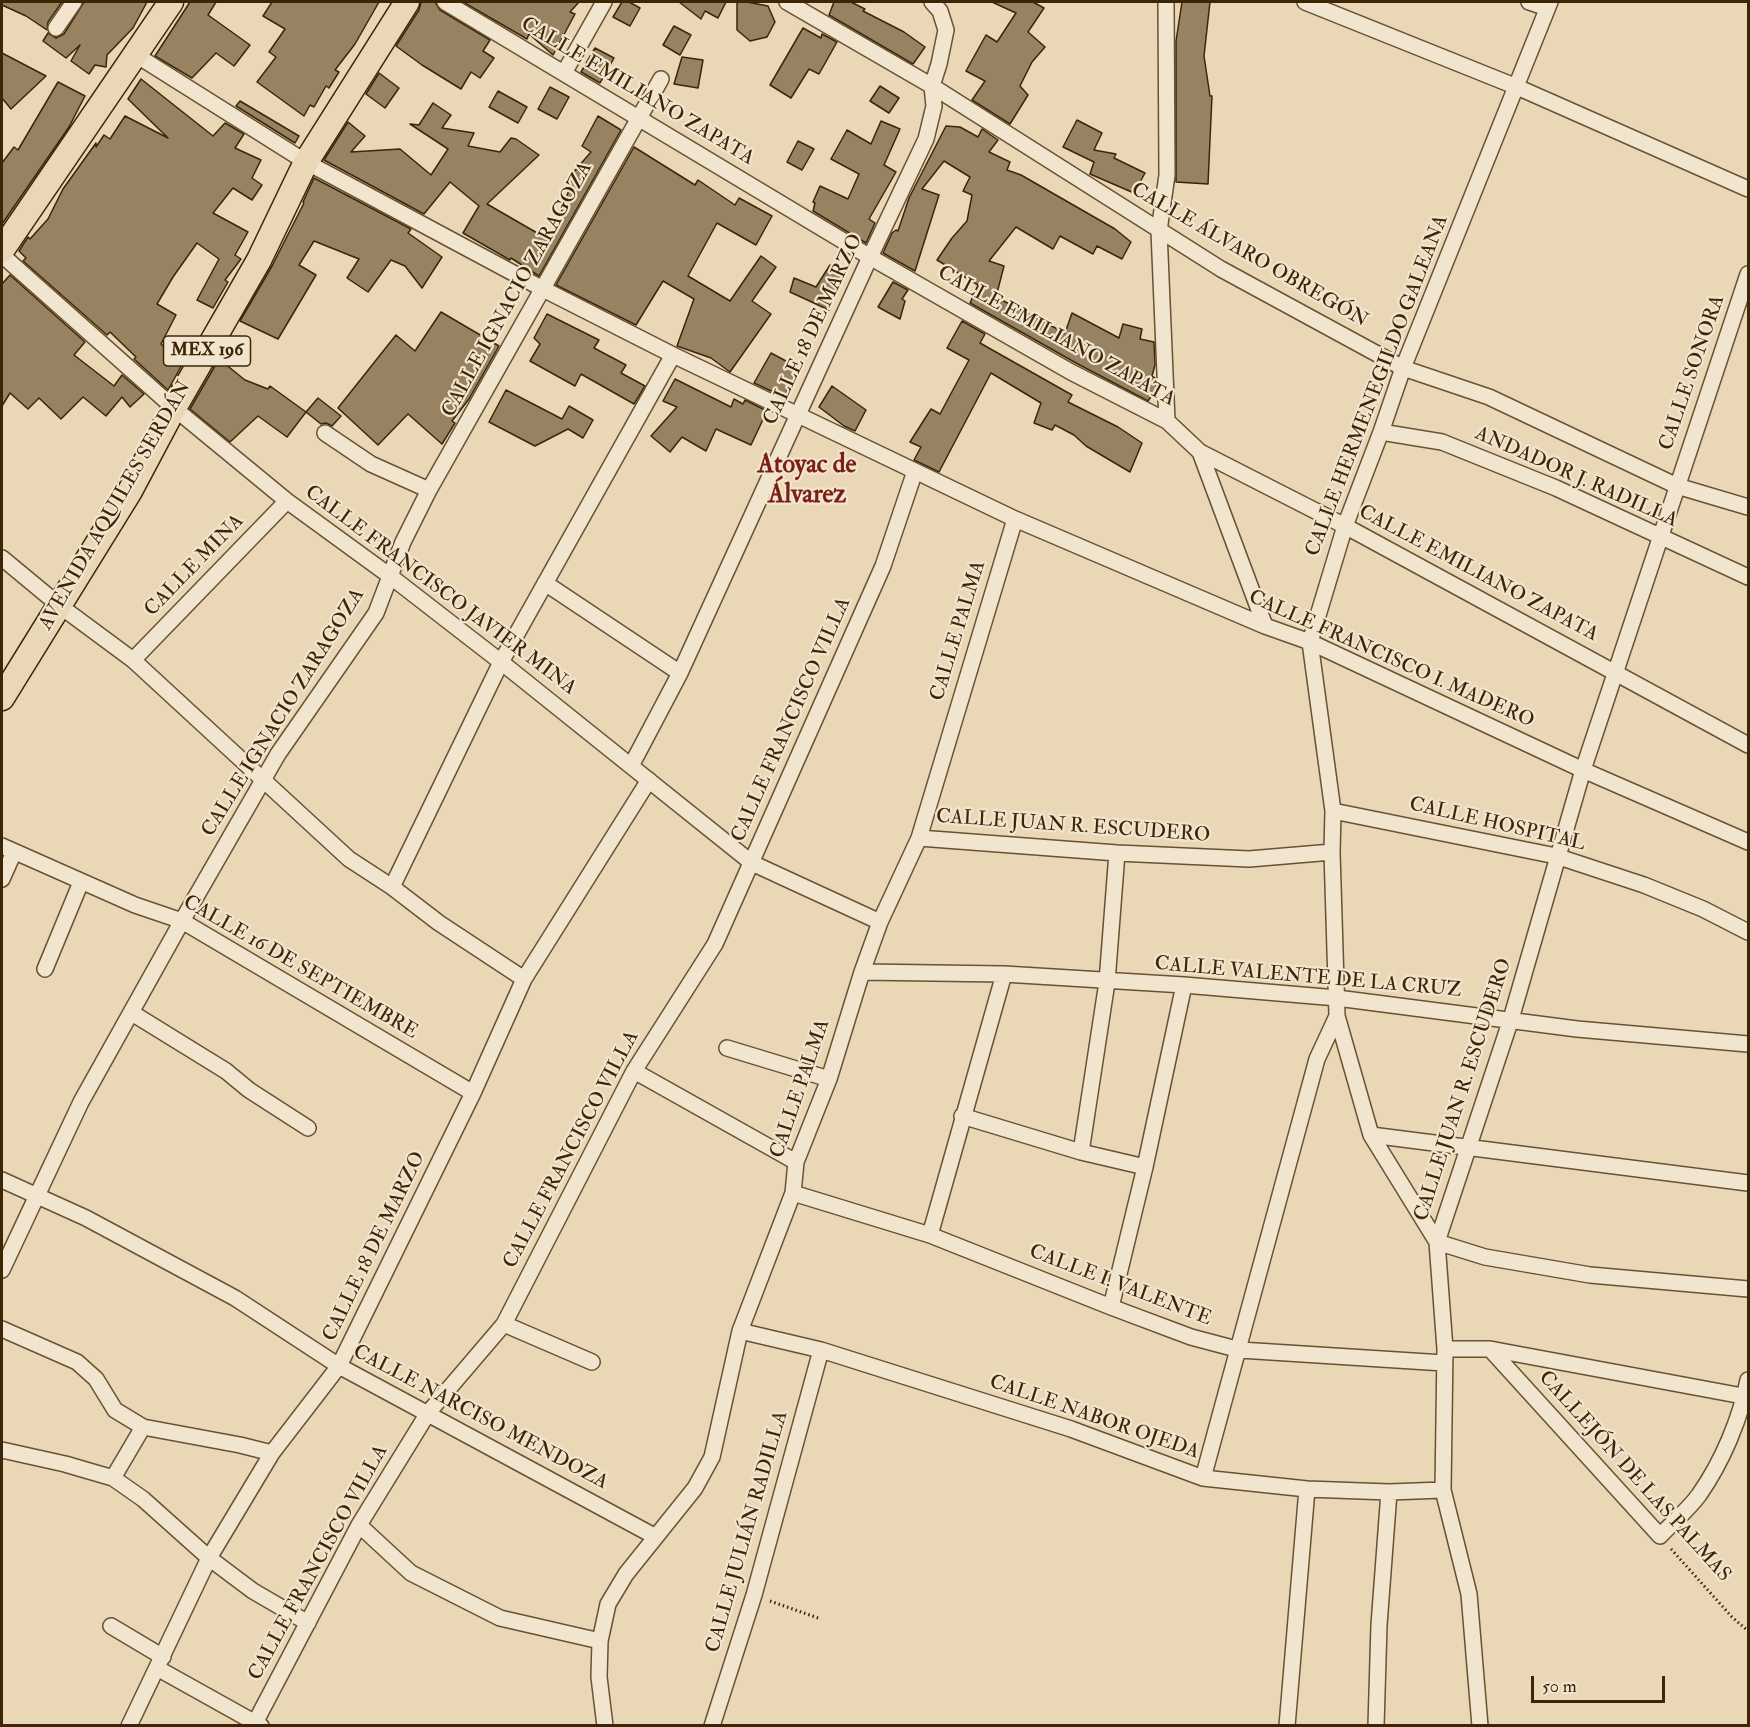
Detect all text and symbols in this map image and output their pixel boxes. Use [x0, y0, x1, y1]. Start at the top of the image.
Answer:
street label: CALLE EMILIANO ZAPATA [516, 13, 758, 171]
street label: CALLE IGNACIO ZARAGOZA [438, 158, 598, 422]
street label: CALLE ÁLVARO OBREGÓN [1126, 178, 1372, 334]
street label: CALLE HERMENEGILDO GALEANA [1302, 212, 1454, 560]
street label: CALLE 18 DE MARZO [759, 231, 869, 429]
street label: CALLE EMILIANO ZAPATA [933, 262, 1179, 412]
street label: CALLE SONORA [1655, 292, 1731, 454]
road number: MEX 196 [164, 336, 250, 366]
street label: AVENIDA AQUILES SERDÁN [35, 377, 197, 635]
street label: ANDADOR J. RADILLA [1471, 422, 1681, 534]
district label: Atoyac de Álvarez [758, 450, 856, 512]
street label: CALLE FRANCISCO JAVIER MINA [300, 481, 580, 701]
street label: CALLE EMILIANO ZAPATA [1354, 501, 1602, 647]
street label: CALLE MINA [140, 510, 250, 622]
street label: CALLE PALMA [926, 558, 992, 704]
street label: CALLE IGNACIO ZARAGOZA [198, 585, 370, 841]
street label: CALLE FRANCISCO I. MADERO [1244, 586, 1538, 734]
street label: CALLE FRANCISCO VILLA [727, 594, 857, 846]
street label: CALLE HOSPITAL [1407, 793, 1587, 857]
street label: CALLE JUAN R. ESCUDERO [935, 805, 1211, 849]
street label: CALLE 16 DE SEPTIEMBRE [178, 891, 422, 1045]
street label: CALLE VALENTE DE LA CRUZ [1154, 953, 1462, 1003]
street label: CALLE JUAN R. ESCUDERO [1410, 956, 1518, 1224]
street label: CALLE PALMA [766, 1016, 836, 1162]
street label: CALLE FRANCISCO VILLA [499, 1027, 645, 1273]
street label: CALLE 18 DE MARZO [319, 1148, 431, 1346]
street label: CALLE I. VALENTE [1026, 1240, 1214, 1332]
street label: CALLE NARCISO MENDOZA [348, 1340, 612, 1496]
street label: CALLEJÓN DE LAS PALMAS [1533, 1366, 1735, 1588]
street label: CALLE NABOR OJEDA [986, 1371, 1202, 1465]
street label: CALLE JULIÁN RADILLA [702, 1408, 794, 1656]
street label: CALLE FRANCISCO VILLA [244, 1441, 394, 1685]
scale bar [1534, 1664, 1668, 1702]
text: 50 m [1542, 1675, 1577, 1698]

